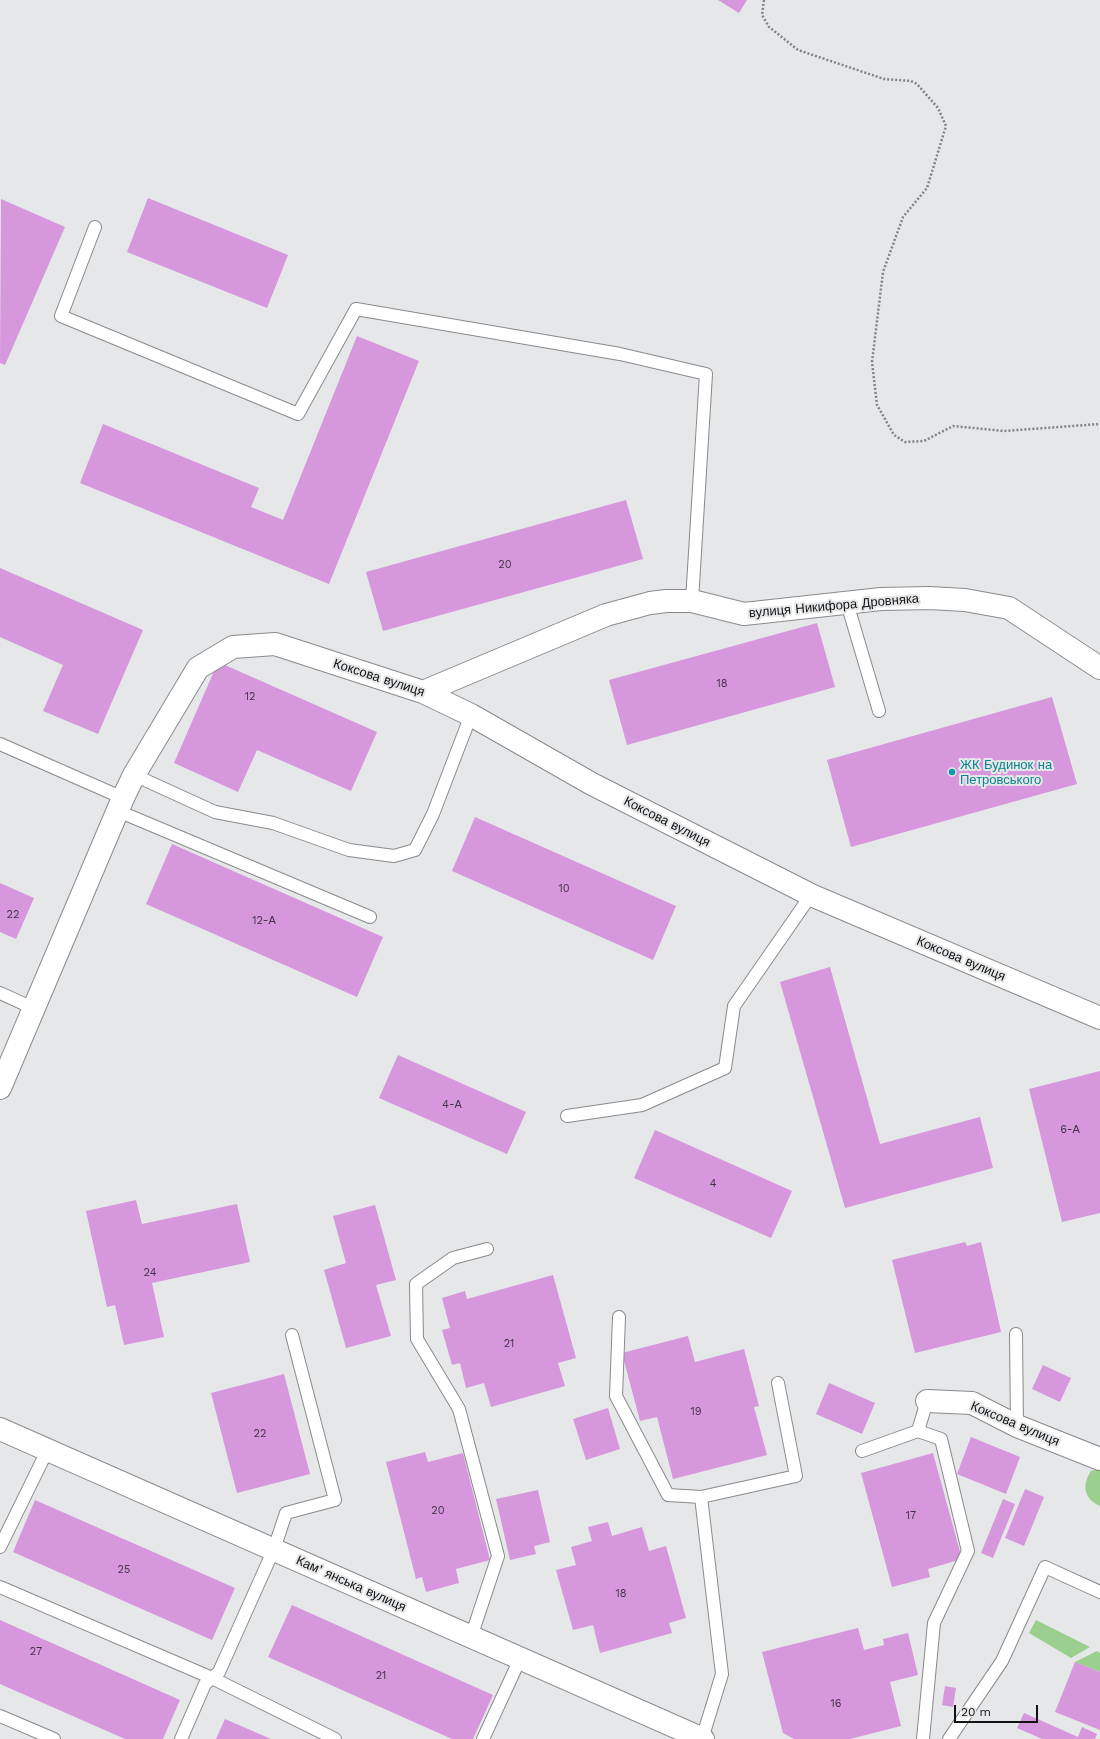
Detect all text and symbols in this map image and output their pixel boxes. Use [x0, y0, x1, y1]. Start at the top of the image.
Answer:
house number: 20 [498, 558, 512, 572]
street label: вулиця Никифора Дровняка [748, 591, 920, 621]
street label: Коксова вулиця [331, 656, 427, 700]
house number: 18 [716, 677, 728, 691]
house number: 12 [245, 690, 255, 704]
place label: ЖК Будинок на Петровського [960, 757, 1052, 788]
marker: ЖК Будинок на Петровського [947, 767, 957, 777]
street label: Коксова вулиця [621, 793, 713, 851]
house number: 10 [558, 882, 570, 896]
house number: 22 [7, 908, 19, 922]
house number: 12-А [252, 914, 276, 928]
street label: Коксова вулиця [914, 933, 1008, 985]
house number: 4-А [442, 1098, 462, 1112]
house number: 6-А [1060, 1123, 1080, 1137]
house number: 4 [710, 1177, 716, 1191]
house number: 24 [144, 1266, 156, 1280]
house number: 21 [504, 1337, 514, 1351]
street label: Коксова вулиця [968, 1398, 1062, 1450]
house number: 19 [690, 1405, 702, 1419]
house number: 22 [254, 1427, 266, 1441]
house number: 20 [431, 1504, 445, 1518]
house number: 17 [906, 1509, 916, 1523]
street label: Камʼянська вулиця [294, 1553, 408, 1615]
house number: 25 [118, 1563, 130, 1577]
house number: 18 [615, 1587, 627, 1601]
house number: 27 [30, 1645, 42, 1659]
house number: 21 [376, 1669, 386, 1683]
house number: 16 [831, 1697, 841, 1711]
scale bar [956, 1697, 1040, 1723]
text: 20 m [961, 1705, 991, 1719]

